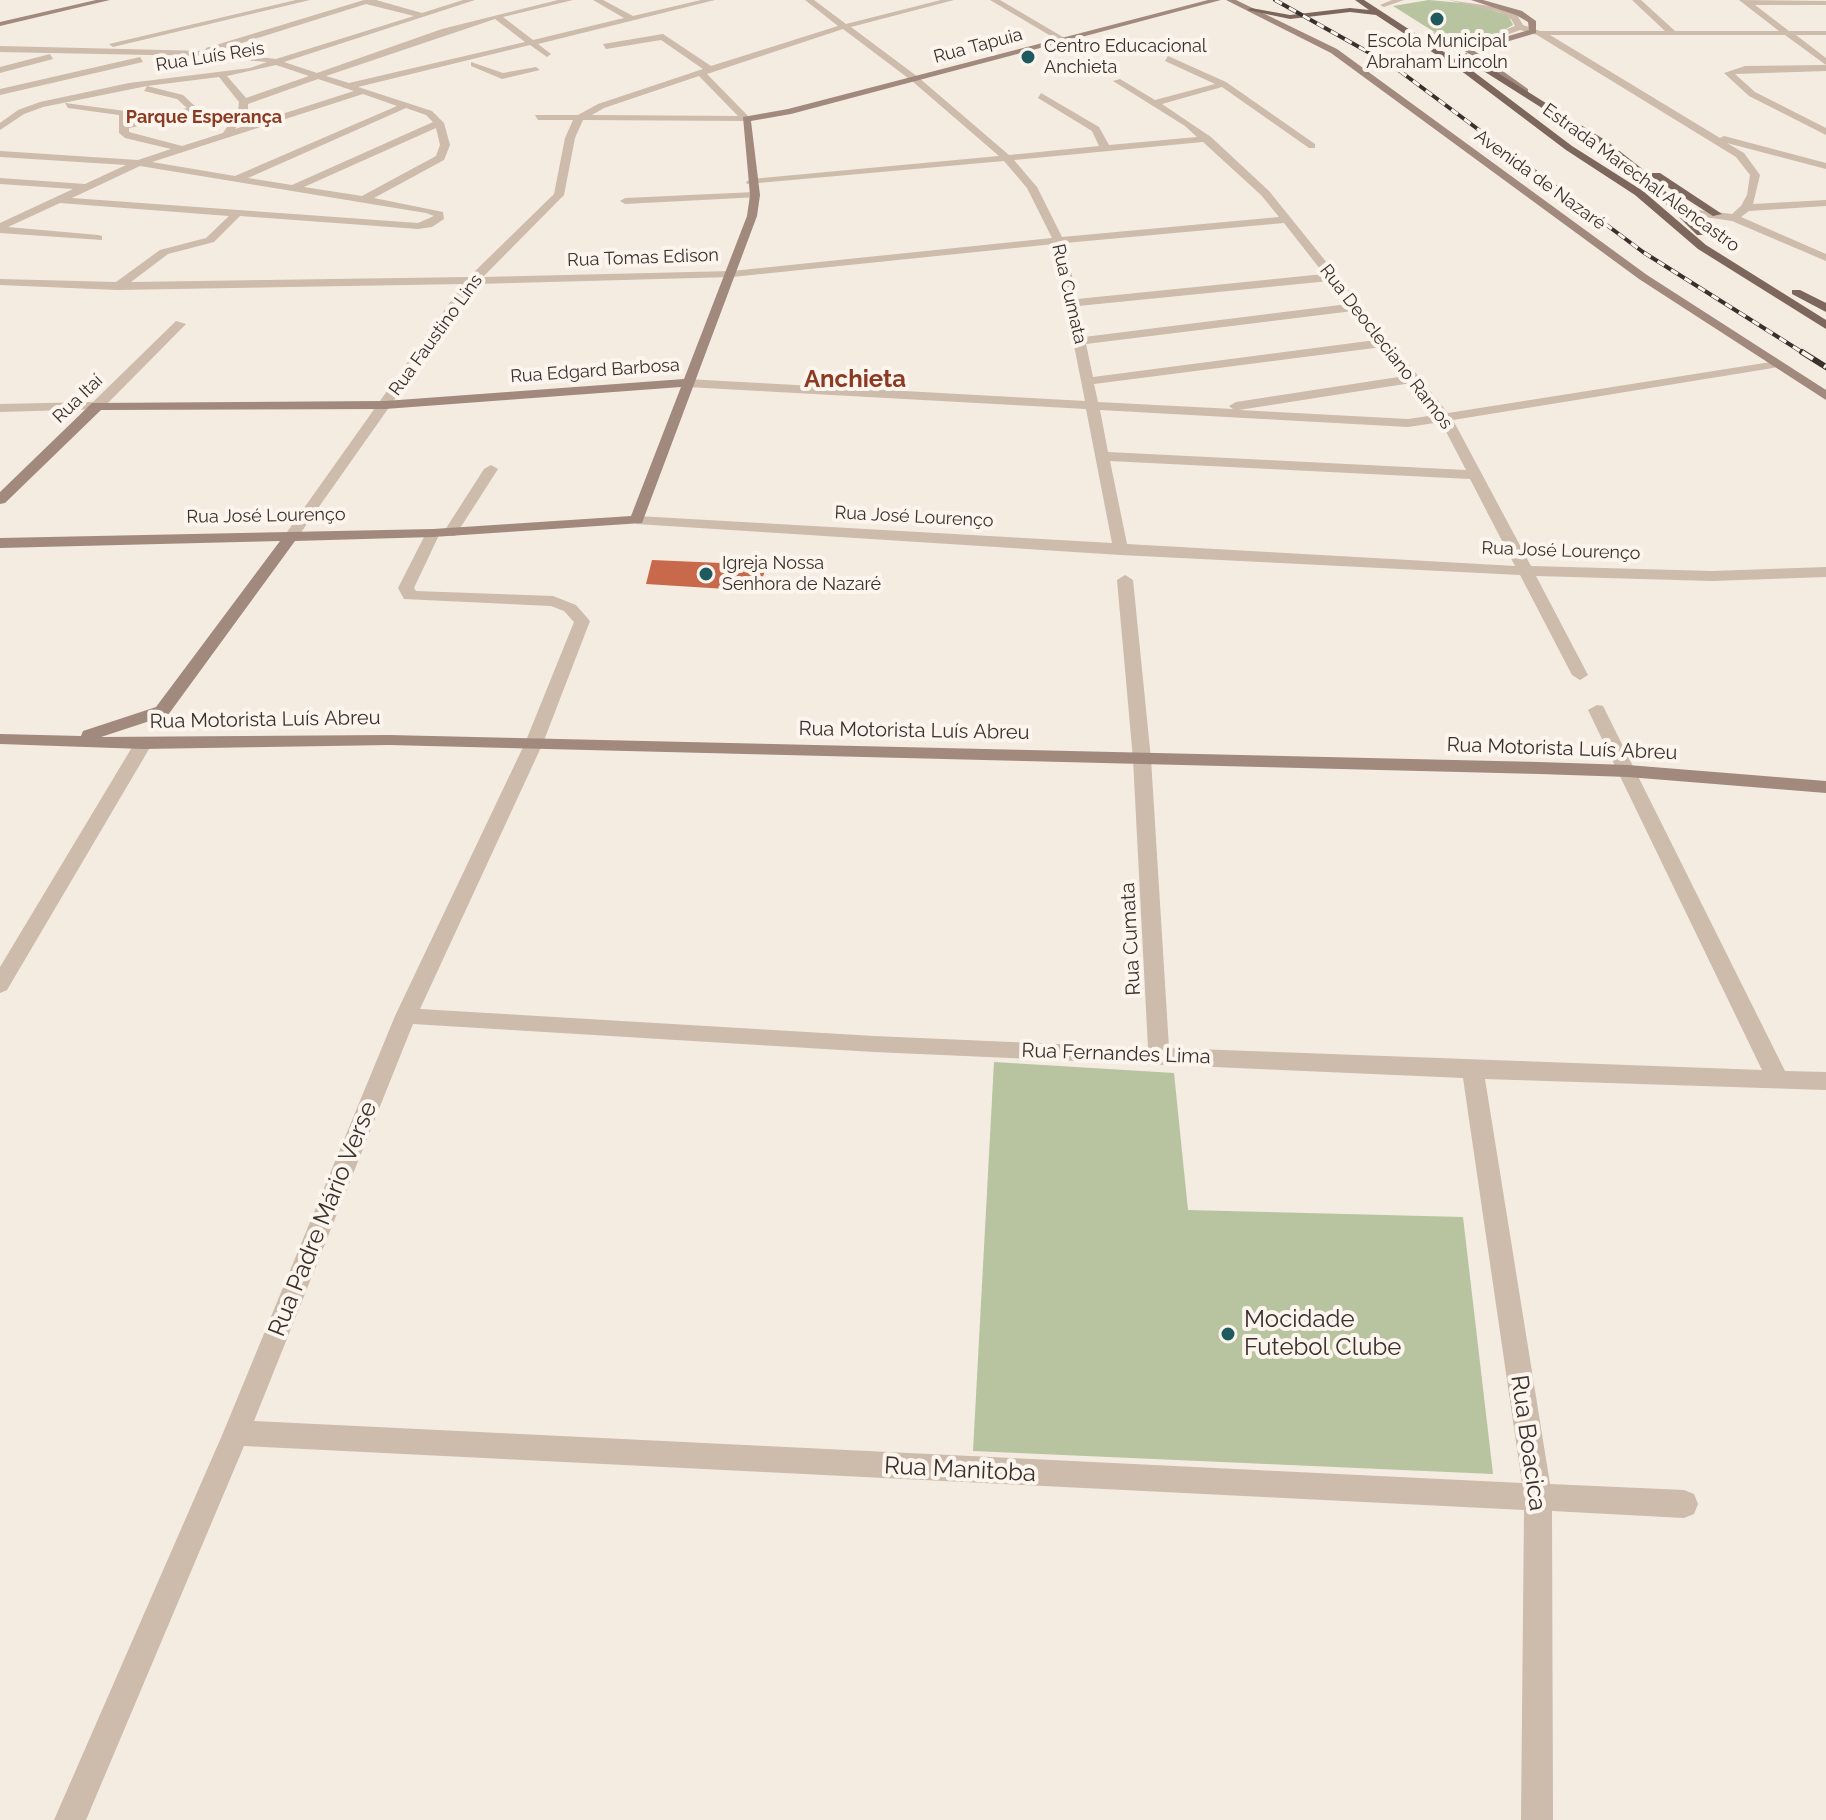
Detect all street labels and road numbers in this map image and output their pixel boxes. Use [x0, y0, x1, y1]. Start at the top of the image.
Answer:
street label: Rua Tapuia [931, 24, 1025, 68]
street label: Rua Luís Reis [154, 38, 266, 76]
street label: Estrada Marechal Alencastro [1538, 99, 1744, 257]
street label: Avenida de Nazaré [1470, 125, 1610, 235]
street label: Rua Cumata [1047, 242, 1091, 346]
street label: Rua Tomas Edison [567, 245, 719, 271]
street label: Rua Deocleciano Ramos [1315, 260, 1457, 434]
street label: Rua Faustino Lins [385, 270, 487, 400]
street label: Rua Edgard Barbosa [510, 354, 680, 388]
street label: Rua Itaí [49, 370, 107, 428]
street label: Rua José Lourenço [834, 502, 994, 532]
street label: Rua José Lourenço [186, 504, 346, 528]
street label: Rua José Lourenço [1481, 537, 1641, 565]
street label: Rua Motorista Luís Abreu [149, 706, 381, 734]
street label: Rua Motorista Luís Abreu [798, 717, 1030, 745]
street label: Rua Motorista Luís Abreu [1446, 733, 1678, 765]
street label: Rua Cumata [1116, 882, 1146, 996]
street label: Rua Fernandes Lima [1021, 1039, 1211, 1069]
street label: Rua Padre Mário Verse [263, 1097, 383, 1341]
street label: Rua Boacica [1504, 1373, 1552, 1513]
street label: Rua Manitoba [883, 1452, 1037, 1488]

